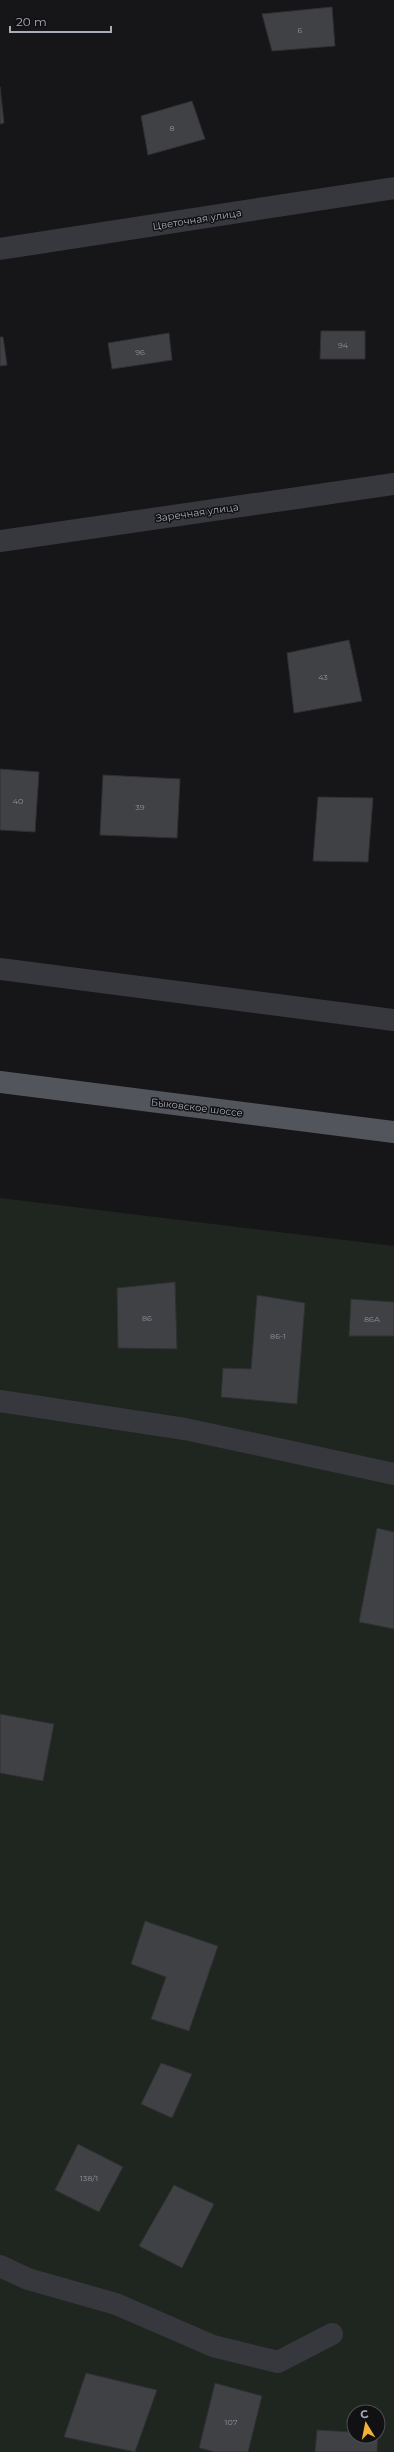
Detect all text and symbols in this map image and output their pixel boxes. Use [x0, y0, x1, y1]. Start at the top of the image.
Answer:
scale bar [10, 8, 111, 34]
text: 20 m [16, 14, 47, 29]
house number: 6 [298, 25, 303, 35]
house number: 8 [169, 123, 175, 133]
street label: Цветочная улица [152, 206, 242, 233]
house number: 94 [338, 340, 349, 350]
house number: 96 [135, 347, 145, 357]
street label: Заречная улица [155, 500, 239, 525]
house number: 43 [318, 672, 328, 682]
house number: 40 [13, 796, 23, 806]
house number: 39 [135, 802, 145, 812]
street label: Быковское шоссе [150, 1095, 244, 1120]
house number: 86 [142, 1313, 152, 1323]
house number: 86А [364, 1314, 380, 1324]
house number: 86-1 [270, 1331, 286, 1341]
house number: 138/1 [80, 2173, 98, 2183]
north arrow [346, 2404, 386, 2444]
text: С [359, 2407, 369, 2422]
house number: 107 [225, 2417, 238, 2427]

